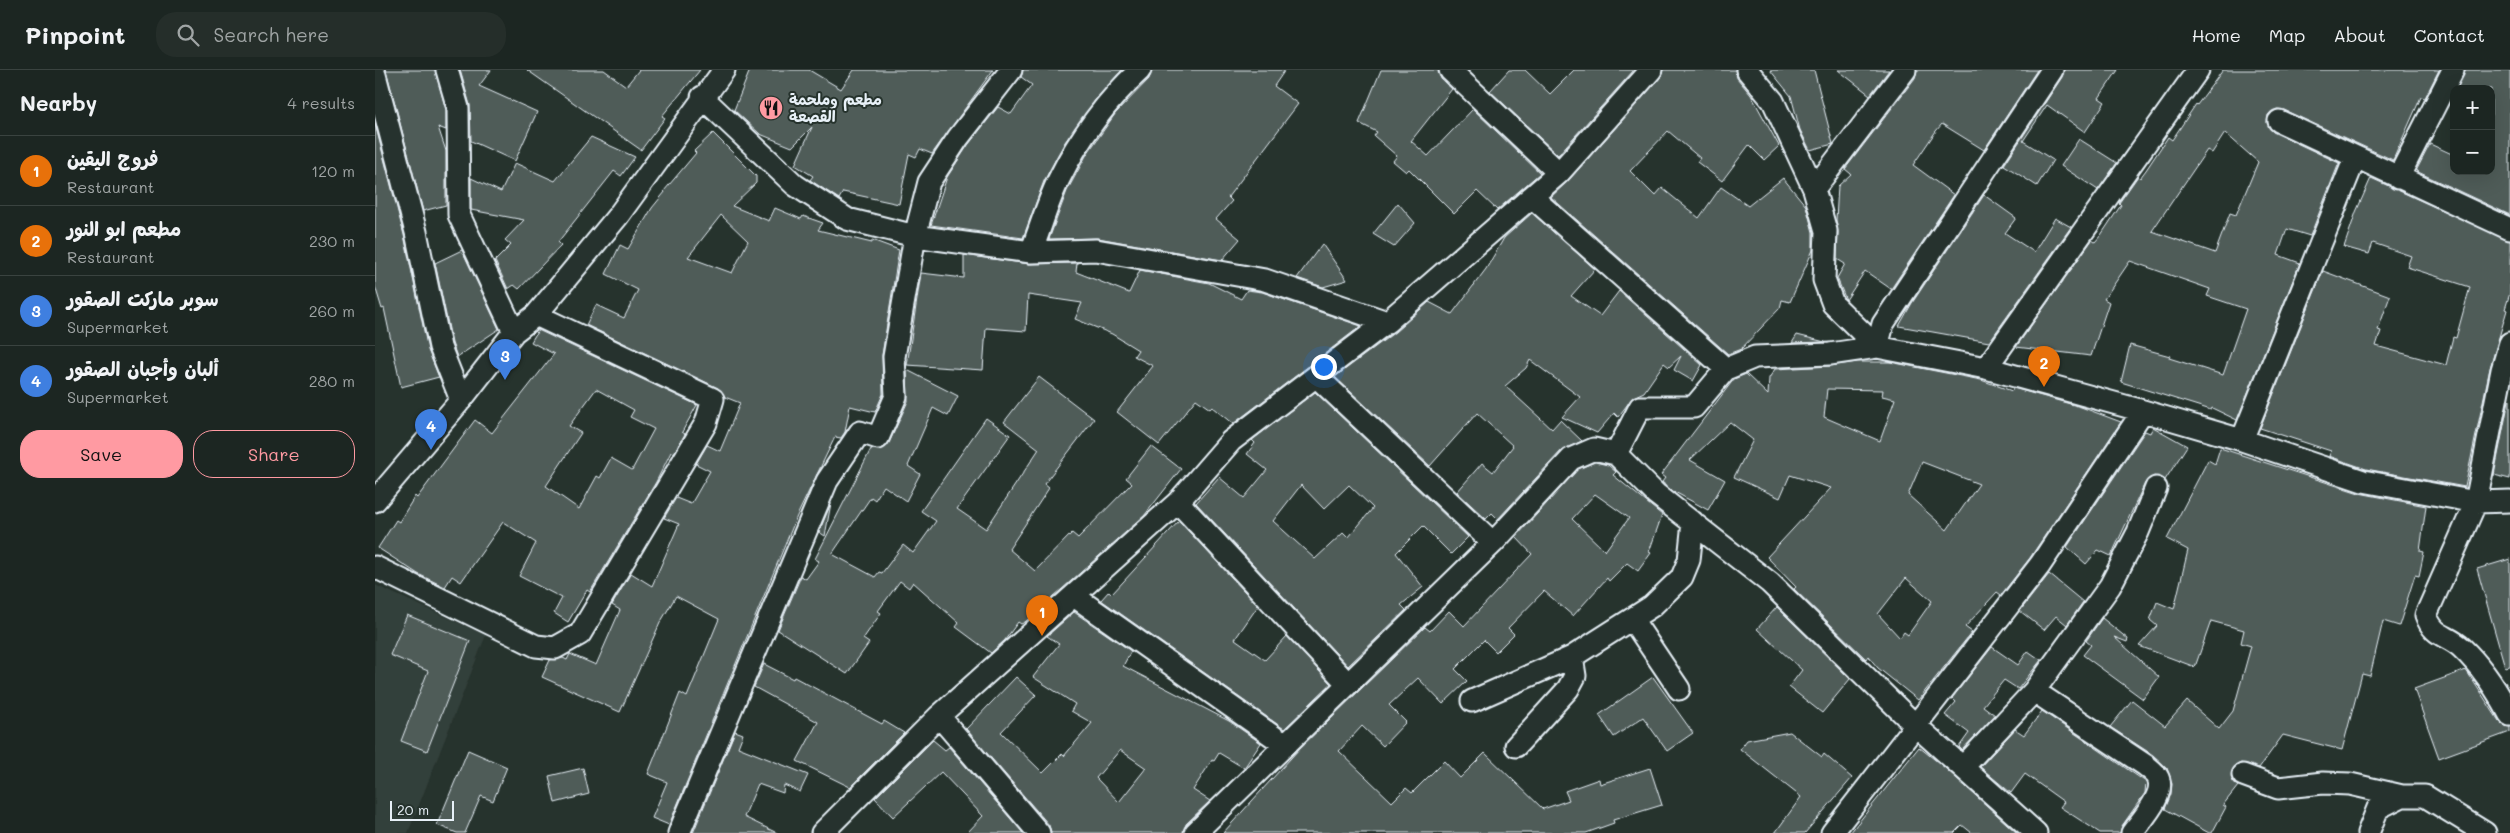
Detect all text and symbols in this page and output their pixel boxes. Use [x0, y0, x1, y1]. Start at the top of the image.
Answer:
search box [156, 12, 506, 57]
text: Pinpoint [25, 19, 126, 50]
icon: search [174, 21, 202, 49]
text: Search here [214, 22, 329, 47]
text: Home [2192, 23, 2241, 47]
text: Map [2269, 23, 2305, 47]
text: About [2333, 23, 2386, 47]
text: Contact [2414, 23, 2485, 47]
map controls [2450, 85, 2495, 175]
button: + [2450, 85, 2495, 130]
text: Nearby [20, 89, 97, 116]
place label: مطعم وملحمة القصعة [789, 89, 882, 126]
text: 4 results [287, 92, 355, 113]
restaurant icon: مطعم وملحمة القصعة [758, 95, 784, 121]
button: − [2450, 130, 2495, 175]
text: فروج اليقين [67, 146, 158, 171]
text: 1 [32, 160, 40, 181]
text: 120 m [311, 160, 355, 181]
text: Restaurant [67, 176, 155, 197]
text: مطعم ابو النور [67, 216, 181, 241]
text: 2 [32, 230, 40, 251]
text: 230 m [309, 230, 355, 251]
text: Restaurant [67, 246, 155, 267]
text: سوبر ماركت الصقور [67, 286, 219, 311]
text: 3 [31, 300, 41, 321]
text: 260 m [309, 300, 355, 321]
text: Supermarket [67, 316, 169, 337]
pin: 3 [489, 339, 521, 380]
pin: 2 [2028, 346, 2060, 387]
your location [1311, 354, 1337, 380]
text: ألبان وأجبان الصقور [67, 356, 218, 381]
text: 4 [31, 370, 41, 391]
text: 280 m [309, 370, 355, 391]
text: Supermarket [67, 386, 169, 407]
pin: 4 [415, 409, 447, 450]
button: Save [20, 430, 183, 478]
button: Share [193, 430, 355, 478]
pin: 1 [1026, 595, 1058, 636]
scale bar [390, 798, 454, 821]
text: 20 m [397, 800, 429, 819]

